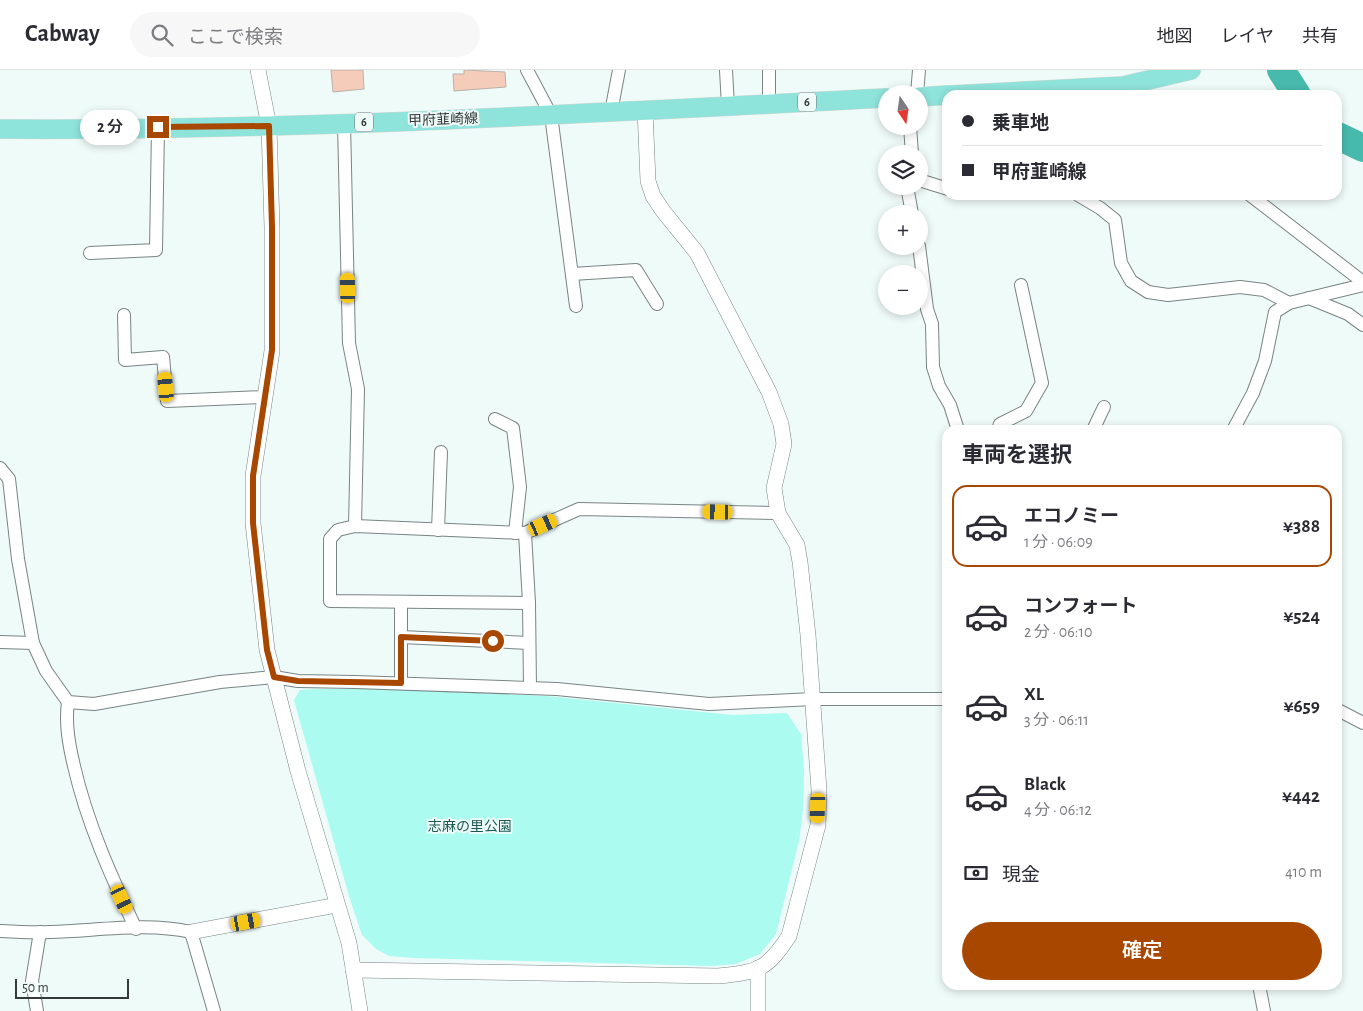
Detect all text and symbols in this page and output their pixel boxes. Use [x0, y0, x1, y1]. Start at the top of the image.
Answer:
search box [130, 12, 480, 57]
icon: search [148, 21, 176, 49]
text: Cabway [25, 22, 100, 46]
text: ここで検索 [188, 28, 283, 47]
text: 地図 [1157, 28, 1193, 46]
text: レイヤ [1221, 28, 1274, 46]
text: 共有 [1302, 28, 1338, 46]
north arrow [878, 85, 928, 135]
map controls [878, 85, 928, 315]
road number: 6 [798, 92, 816, 112]
callout: 2 分 [80, 110, 140, 144]
street label: 甲府韮崎線 [408, 111, 478, 128]
road number: 6 [355, 112, 373, 132]
text: 乗車地 [992, 114, 1049, 133]
route end [147, 116, 169, 138]
text: 2 分 [97, 119, 123, 135]
button: layers [878, 145, 928, 195]
text: 甲府韮崎線 [992, 163, 1087, 182]
button: + [878, 205, 928, 255]
button: − [878, 265, 928, 315]
car [340, 273, 355, 303]
car [157, 371, 174, 403]
text: 車両を選択 [962, 444, 1072, 466]
car [702, 504, 733, 520]
icon: car [964, 504, 1009, 549]
text: エコノミー [1024, 507, 1119, 526]
car [526, 512, 559, 538]
text: ¥388 [1283, 517, 1320, 536]
text: 1 分 · 06:09 [1024, 534, 1093, 550]
icon: car [964, 594, 1009, 639]
text: コンフォート [1024, 597, 1137, 616]
text: ¥524 [1283, 607, 1320, 626]
text: 2 分 · 06:10 [1024, 624, 1092, 640]
route start [482, 630, 504, 652]
icon: car [964, 684, 1009, 729]
text: XL [1024, 685, 1044, 704]
text: ¥659 [1283, 697, 1320, 716]
text: 3 分 · 06:11 [1024, 712, 1089, 728]
icon: car [964, 774, 1009, 819]
text: Black [1024, 775, 1066, 794]
text: ¥442 [1282, 787, 1320, 806]
car [809, 793, 826, 823]
text: 4 分 · 06:12 [1024, 802, 1092, 818]
park label: 志麻の里公園 [428, 819, 512, 834]
icon: cash [962, 859, 990, 887]
text: 410 m [1285, 864, 1322, 880]
text: 現金 [1002, 866, 1040, 885]
car [108, 882, 135, 916]
car [229, 912, 262, 932]
button: 確定 [962, 922, 1322, 980]
scale bar [15, 976, 129, 999]
text: 50 m [22, 981, 49, 995]

